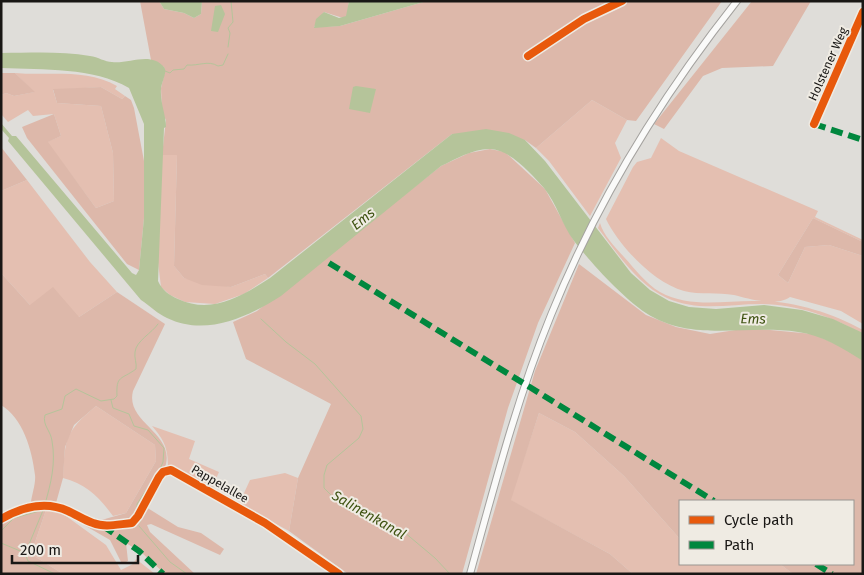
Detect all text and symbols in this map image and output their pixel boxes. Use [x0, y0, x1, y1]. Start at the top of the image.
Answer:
street label: Holstener Weg [806, 24, 851, 103]
water label: Ems [348, 204, 379, 234]
water label: Ems [740, 310, 766, 328]
street label: Pappelallee [189, 462, 251, 506]
water label: Salinenkanal [328, 486, 409, 543]
legend [679, 500, 854, 565]
text: Cycle path [724, 511, 794, 529]
scale bar [12, 532, 139, 564]
text: Path [724, 536, 754, 554]
text: 200 m [20, 541, 61, 559]

